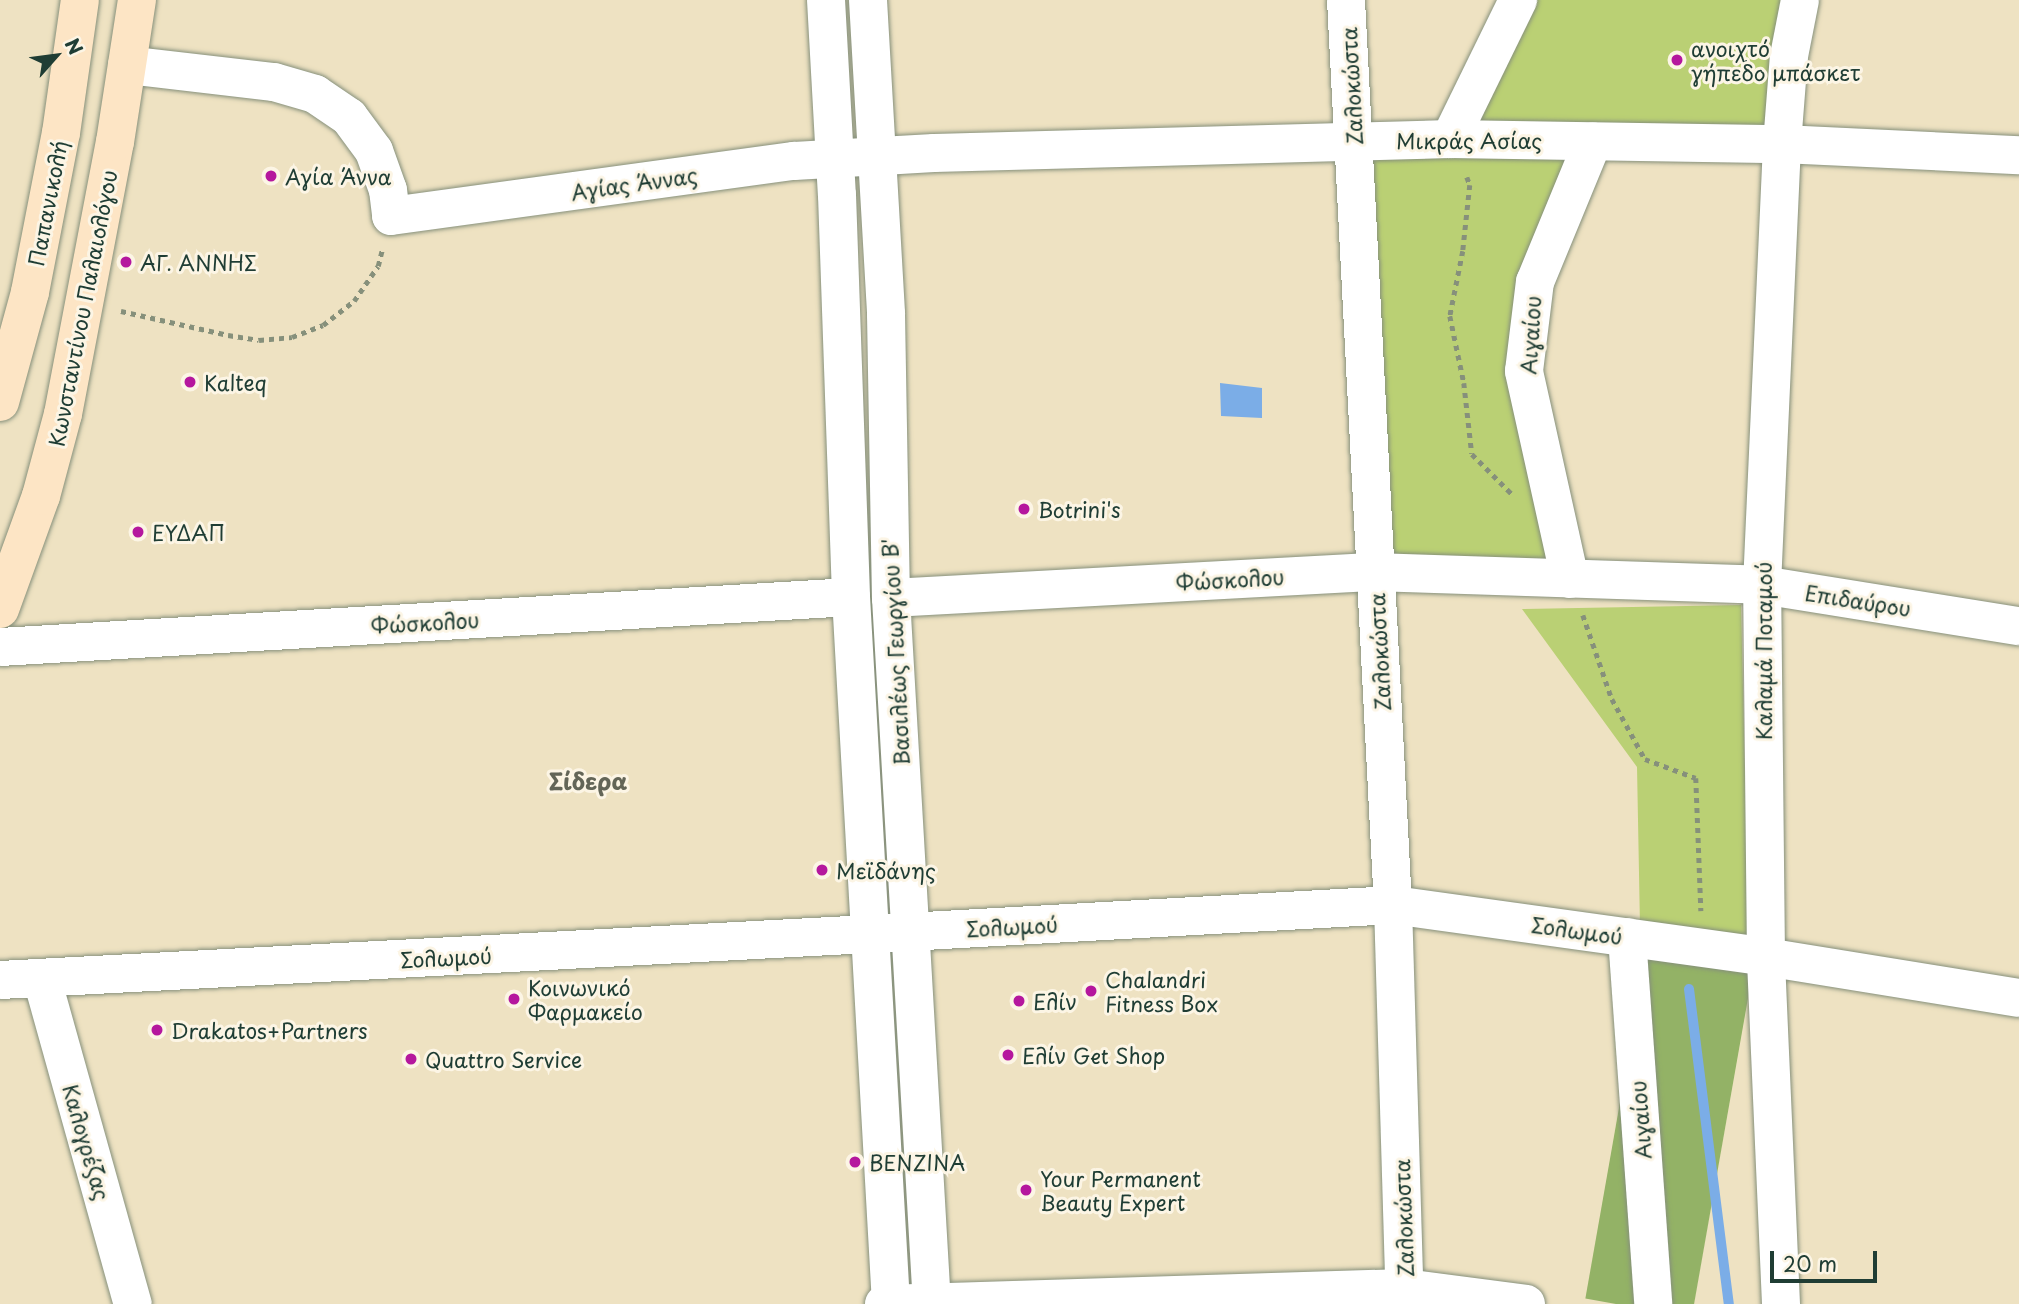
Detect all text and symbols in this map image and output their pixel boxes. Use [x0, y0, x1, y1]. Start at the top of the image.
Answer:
north arrow [21, 21, 91, 91]
street label: Ζαλοκώστα [1335, 26, 1367, 146]
text: N [59, 33, 90, 59]
place label: ανοιχτό γήπεδο μπάσκετ [1691, 35, 1862, 85]
marker: ανοιχτό γήπεδο μπάσκετ [1669, 52, 1685, 68]
street label: Μικράς Ασίας [1396, 127, 1542, 153]
street label: Παπανικολή [22, 138, 72, 268]
street label: Αγίας Άννας [569, 162, 699, 204]
place label: Αγία Άννα [285, 163, 391, 189]
street label: Κωνσταντίνου Παλαιολόγου [43, 167, 121, 449]
marker: Αγία Άννα [263, 168, 279, 184]
place label: ΑΓ. ΑΝΝΗΣ [140, 249, 257, 275]
marker: ΑΓ. ΑΝΝΗΣ [118, 254, 134, 270]
street label: Αιγαίου [1515, 295, 1545, 375]
place label: Kalteq [204, 369, 267, 395]
marker: Kalteq [182, 374, 198, 390]
place label: Botrini's [1038, 496, 1121, 522]
marker: Botrini's [1016, 501, 1032, 517]
place label: ΕΥΔΑΠ [152, 519, 225, 545]
marker: ΕΥΔΑΠ [130, 524, 146, 540]
street label: Βασιλέως Γεωργίου Β' [876, 538, 914, 766]
street label: Καλαμά Ποταμού [1750, 562, 1776, 740]
street label: Φώσκολου [1175, 564, 1285, 594]
street label: Επιδαύρου [1803, 579, 1913, 621]
street label: Ζαλοκώστα [1363, 592, 1395, 712]
street label: Φώσκολου [370, 607, 480, 637]
district label: Σίδερα [549, 767, 627, 795]
place label: Μεϊδάνης [836, 857, 936, 883]
marker: Μεϊδάνης [814, 862, 830, 878]
street label: Σολωμού [966, 911, 1058, 941]
street label: Σολωμού [1530, 911, 1624, 949]
street label: Σολωμού [400, 942, 492, 972]
place label: Chalandri Fitness Box [1105, 966, 1218, 1016]
place label: Κοινωνικό Φαρμακείο [528, 974, 643, 1024]
marker: Chalandri Fitness Box [1083, 983, 1099, 999]
place label: Ελίν [1033, 988, 1077, 1014]
marker: Κοινωνικό Φαρμακείο [506, 991, 522, 1007]
marker: Ελίν [1011, 993, 1027, 1009]
place label: Drakatos+Partners [171, 1017, 368, 1043]
marker: Drakatos+Partners [149, 1022, 165, 1038]
place label: Ελίν Get Shop [1022, 1042, 1168, 1068]
place label: Quattro Service [425, 1046, 583, 1072]
marker: Ελίν Get Shop [1000, 1047, 1016, 1063]
marker: Quattro Service [403, 1051, 419, 1067]
street label: Αιγαίου [1625, 1080, 1655, 1160]
street label: Καλογρέζας [58, 1081, 116, 1203]
place label: ΒΕΝΖΙΝΑ [869, 1149, 965, 1175]
marker: ΒΕΝΖΙΝΑ [847, 1154, 863, 1170]
street label: Ζαλοκώστα [1388, 1158, 1418, 1278]
place label: Your Permanent Beauty Expert [1040, 1165, 1202, 1215]
marker: Your Permanent Beauty Expert [1018, 1182, 1034, 1198]
scale bar [1774, 1238, 1881, 1282]
text: 20 m [1783, 1247, 1837, 1279]

